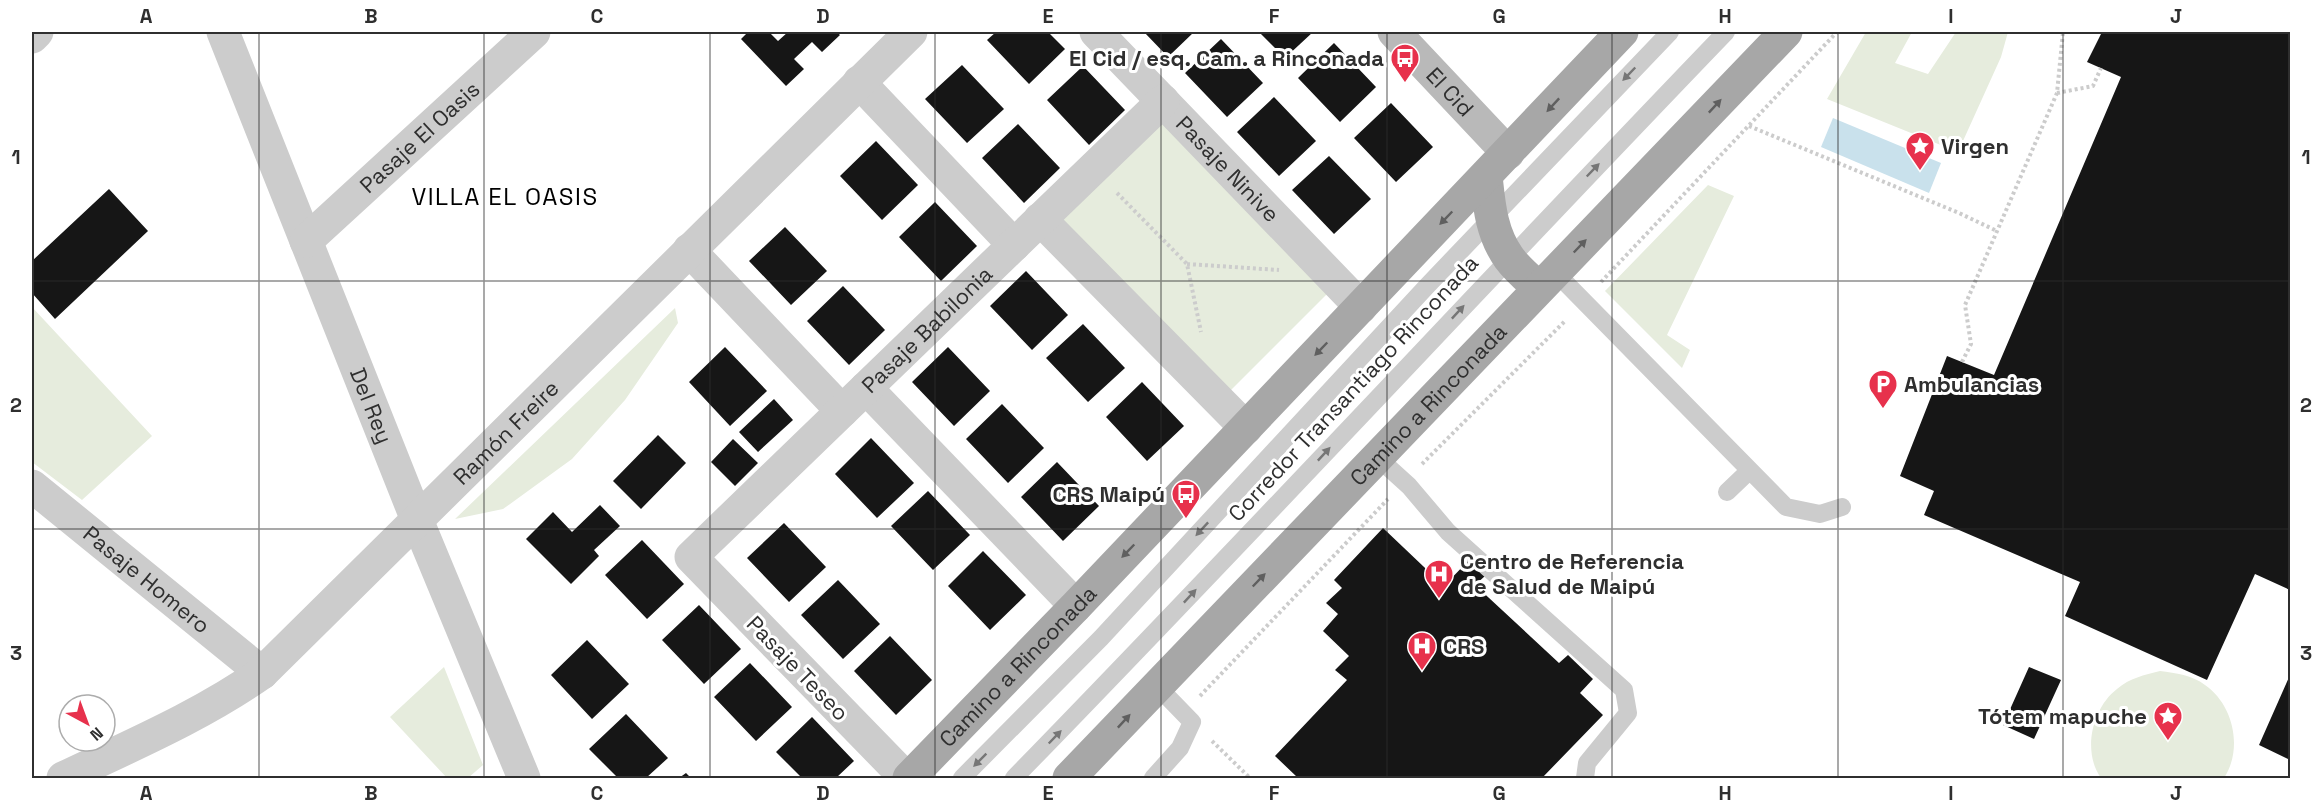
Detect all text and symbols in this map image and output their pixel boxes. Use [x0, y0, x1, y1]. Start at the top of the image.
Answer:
text: A [140, 3, 153, 29]
text: B [364, 3, 378, 29]
text: C [591, 3, 604, 29]
text: D [816, 3, 830, 29]
text: E [1042, 3, 1054, 29]
text: F [1269, 3, 1280, 29]
text: G [1492, 3, 1506, 29]
text: H [1718, 3, 1732, 29]
text: I [1948, 3, 1954, 29]
text: J [2170, 3, 2182, 29]
bus stop icon: El Cid / esq. Cam. a Rinconada [1389, 42, 1421, 84]
place label: El Cid / esq. Cam. a Rinconada [1069, 44, 1384, 72]
street label: El Cid [1420, 61, 1480, 122]
one-way arrow [1622, 66, 1636, 81]
street label: Pasaje El Oasis [354, 75, 485, 199]
one-way arrow [1547, 97, 1561, 111]
one-way arrow [1708, 99, 1721, 114]
street label: Pasaje Ninive [1170, 110, 1286, 228]
place icon: Virgen [1904, 130, 1936, 172]
place label: Virgen [1941, 132, 2009, 160]
text: 1 [11, 144, 21, 170]
text: 1 [2301, 144, 2311, 170]
one-way arrow [1585, 164, 1599, 178]
district label: VILLA EL OASIS [411, 181, 599, 212]
one-way arrow [1439, 211, 1453, 225]
one-way arrow [1572, 240, 1586, 254]
street label: Corredor Transantiago Rinconada [1222, 249, 1484, 527]
street label: Pasaje Babilonia [855, 260, 998, 399]
one-way arrow [1450, 305, 1464, 319]
street label: Camino a Rinconada [1344, 317, 1513, 492]
one-way arrow [1314, 342, 1328, 356]
street label: Del Rey [344, 364, 399, 447]
parking icon: Ambulancias [1867, 368, 1899, 410]
place label: Ambulancias [1904, 370, 2039, 398]
street label: Ramón Freire [447, 374, 565, 490]
text: 2 [10, 392, 22, 418]
text: 2 [2300, 392, 2312, 418]
one-way arrow [1317, 447, 1330, 462]
bus stop icon: CRS Maipú [1170, 478, 1202, 520]
place label: CRS Maipú [1052, 480, 1165, 508]
street label: Pasaje Homero [78, 519, 216, 639]
one-way arrow [1196, 521, 1209, 536]
one-way arrow [1121, 544, 1135, 559]
place label: Centro de Referencia de Salud de Maipú [1460, 547, 1684, 600]
hospital icon: Centro de Referencia de Salud de Maipú [1423, 558, 1455, 600]
one-way arrow [1252, 573, 1266, 588]
street label: Camino a Rinconada [933, 579, 1103, 753]
one-way arrow [1183, 589, 1196, 604]
street label: Pasaje Teseo [741, 610, 855, 726]
hospital icon: CRS [1406, 630, 1438, 672]
place label: CRS [1443, 632, 1484, 660]
text: 3 [10, 640, 22, 666]
text: 3 [2300, 640, 2312, 666]
north arrow [57, 693, 117, 753]
place icon: Tótem mapuche [2152, 700, 2184, 742]
place label: Tótem mapuche [1978, 702, 2147, 730]
one-way arrow [1117, 713, 1131, 728]
text: N [86, 722, 107, 745]
one-way arrow [1048, 729, 1062, 744]
one-way arrow [973, 753, 987, 768]
text: A [140, 780, 153, 806]
text: B [364, 780, 378, 806]
text: C [591, 780, 604, 806]
text: D [816, 780, 830, 806]
text: E [1042, 780, 1054, 806]
text: F [1269, 780, 1280, 806]
text: G [1492, 780, 1506, 806]
text: H [1718, 780, 1732, 806]
text: I [1948, 780, 1954, 806]
text: J [2170, 780, 2182, 806]

